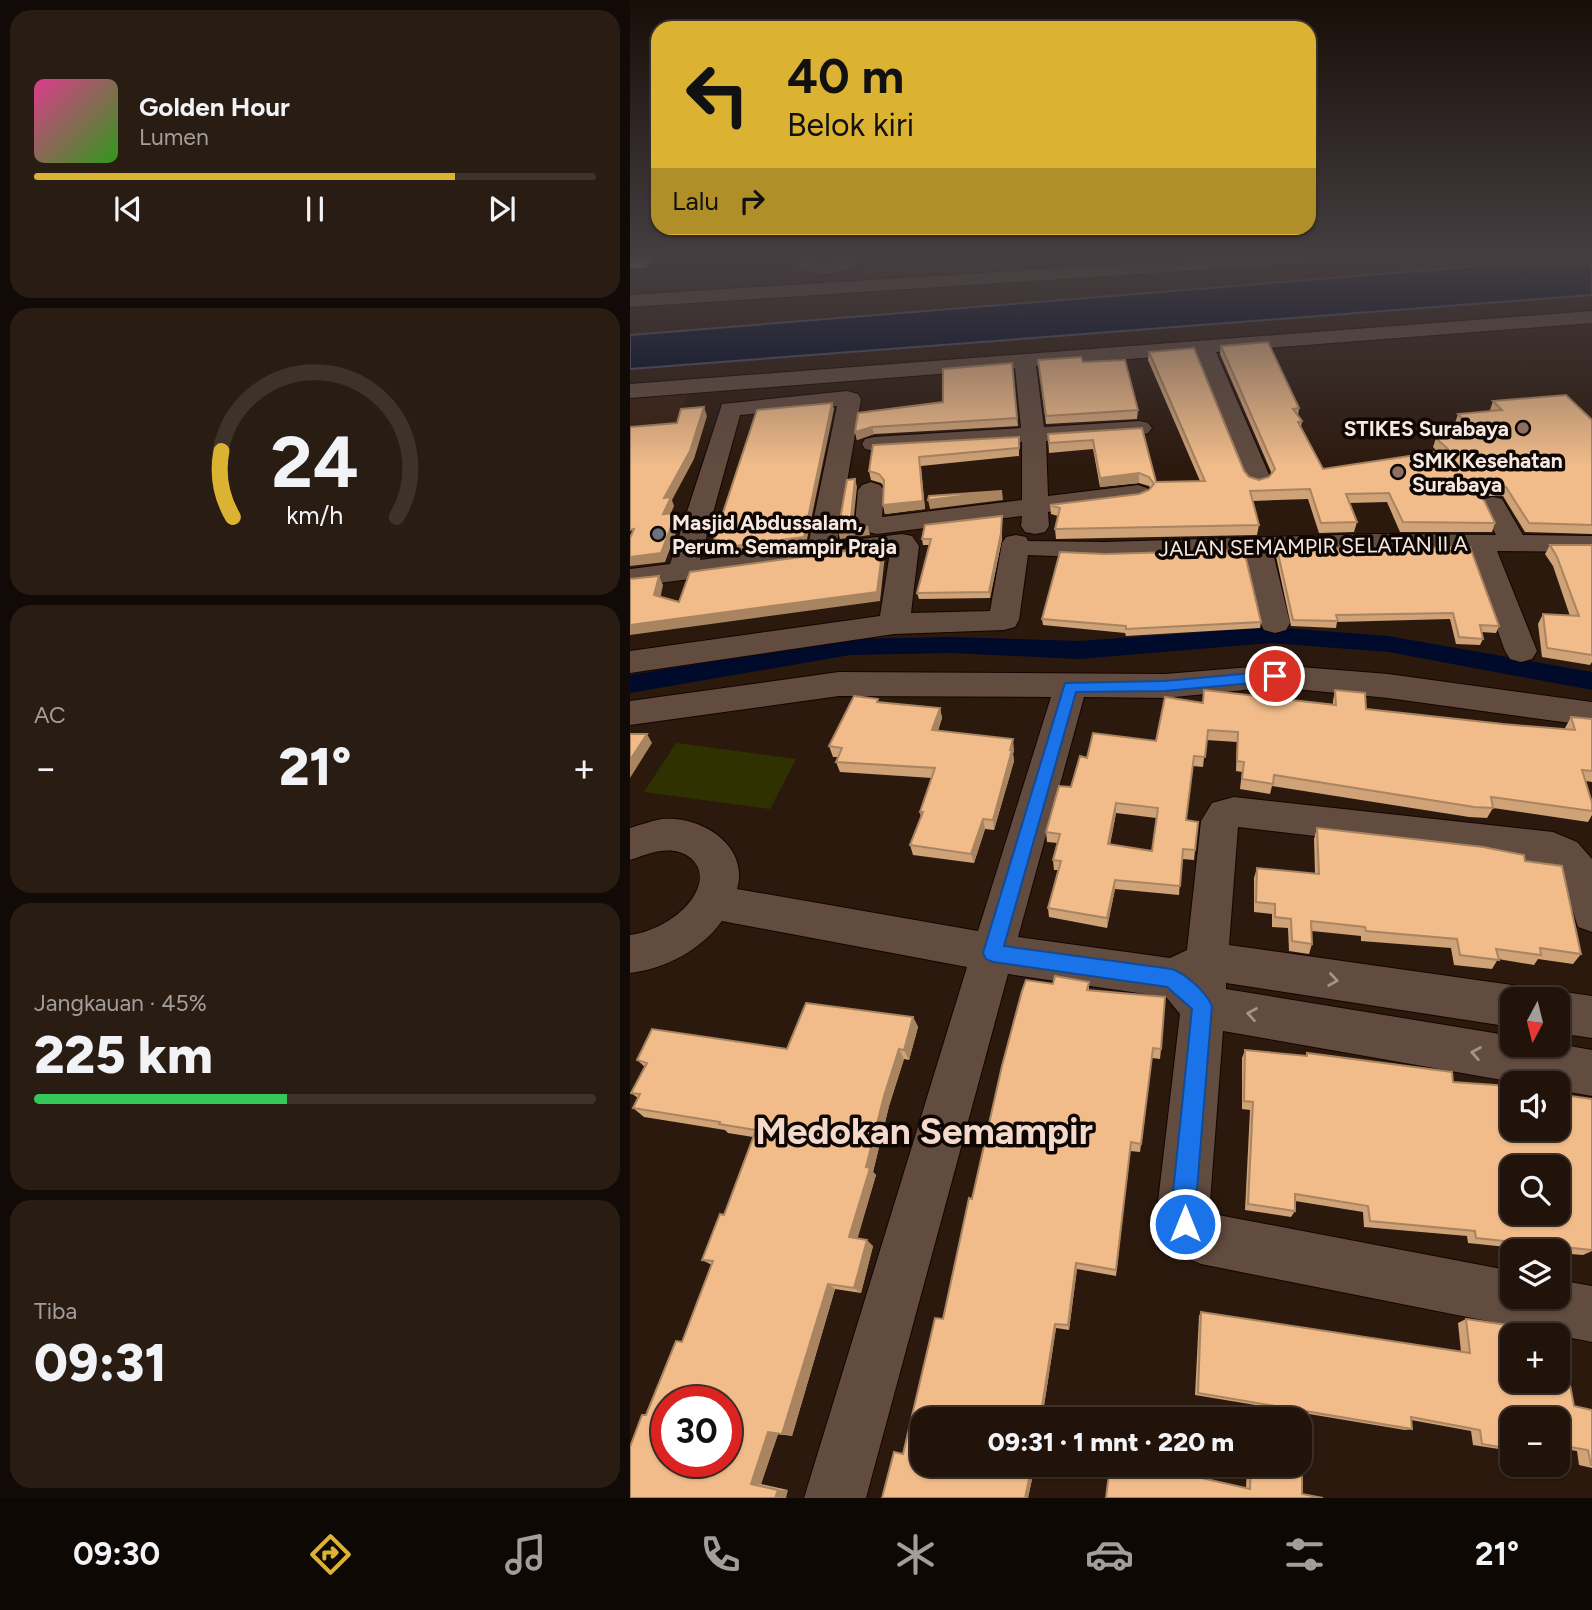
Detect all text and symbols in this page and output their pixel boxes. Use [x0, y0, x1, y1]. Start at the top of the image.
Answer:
text: 40 m [787, 46, 904, 105]
icon: left [672, 49, 763, 140]
text: Golden Hour [139, 91, 290, 123]
text: Belok kiri [787, 106, 914, 144]
text: Lumen [139, 123, 209, 151]
icon: right [733, 182, 771, 220]
text: Lalu [672, 185, 719, 217]
icon: previous [109, 190, 147, 228]
icon: pause [296, 190, 334, 228]
icon: next [483, 190, 521, 228]
place label: STIKES Surabaya [1344, 416, 1509, 441]
text: 24 [271, 419, 359, 506]
marker: STIKES Surabaya [1515, 420, 1531, 436]
place label: SMK Kesehatan Surabaya [1412, 448, 1563, 497]
marker: SMK Kesehatan Surabaya [1390, 464, 1406, 480]
text: km/h [286, 500, 344, 530]
place label: Masjid Abdussalam, Perum. Semampir Praja [672, 510, 897, 559]
marker: Masjid Abdussalam, Perum. Semampir Praja [650, 526, 666, 542]
street label: JALAN SEMAMPIR SELATAN II A [1158, 531, 1468, 561]
pin [1245, 646, 1305, 706]
icon: arrive [1256, 657, 1294, 695]
text: AC [34, 701, 66, 729]
text: 21° [279, 736, 351, 798]
text: − [34, 745, 58, 791]
text: + [572, 745, 596, 791]
one-way arrow [1327, 972, 1339, 987]
north arrow [1500, 987, 1570, 1057]
map controls [1500, 987, 1570, 1477]
text: Jangkauan · 45% [34, 989, 207, 1017]
one-way arrow [1246, 1007, 1258, 1022]
text: 225 km [34, 1024, 213, 1086]
one-way arrow [1471, 1046, 1482, 1061]
button: sound [1500, 1071, 1570, 1141]
district label: Medokan Semampir [755, 1109, 1093, 1153]
button: search [1500, 1155, 1570, 1225]
position arrow [1148, 1187, 1222, 1261]
button: layers [1500, 1239, 1570, 1309]
text: Tiba [34, 1297, 77, 1325]
button: + [1500, 1323, 1570, 1393]
text: 09:31 [34, 1332, 167, 1394]
speed limit sign: 30 [651, 1386, 742, 1477]
button: − [1500, 1407, 1570, 1477]
text: 09:31 · 1 mnt · 220 m [988, 1426, 1234, 1458]
icon: directions [306, 1530, 355, 1579]
icon: music [501, 1530, 550, 1579]
icon: phone [696, 1530, 745, 1579]
icon: climate [891, 1530, 940, 1579]
icon: car [1085, 1530, 1134, 1579]
icon: filters [1280, 1530, 1329, 1579]
text: 09:30 [73, 1535, 160, 1573]
text: 21° [1475, 1535, 1519, 1573]

